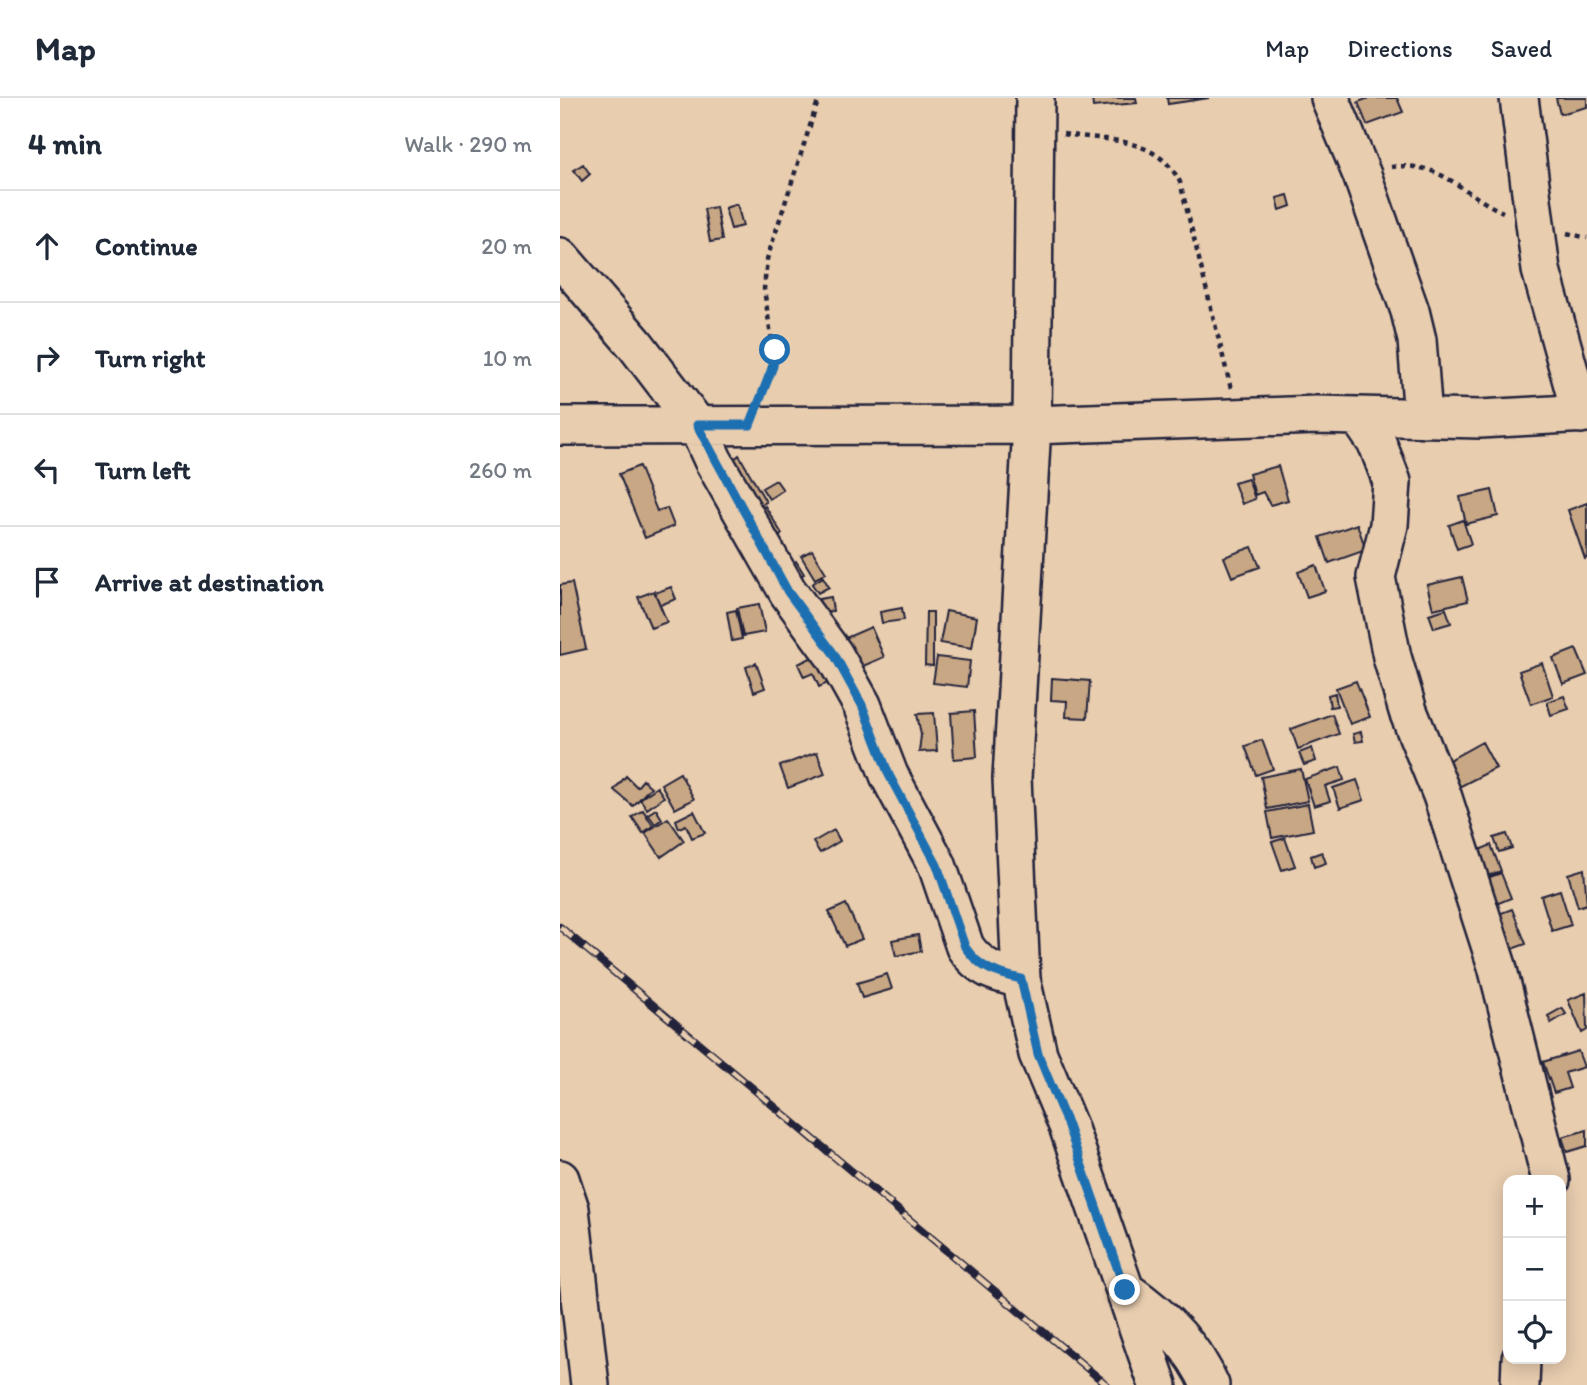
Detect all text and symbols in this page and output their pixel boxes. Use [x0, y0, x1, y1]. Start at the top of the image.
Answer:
text: Map [35, 29, 96, 68]
text: Map [1265, 34, 1309, 63]
text: Directions [1347, 34, 1453, 63]
text: Saved [1491, 34, 1552, 63]
text: 4 min [28, 125, 102, 162]
text: Walk · 290 m [404, 130, 532, 158]
icon: ahead [28, 227, 66, 265]
text: Continue [95, 230, 198, 262]
text: 20 m [481, 232, 532, 260]
route start [759, 334, 790, 365]
icon: right [28, 339, 66, 377]
text: Turn right [95, 342, 206, 374]
text: 10 m [483, 344, 532, 372]
icon: left [28, 451, 66, 489]
text: Turn left [95, 454, 191, 486]
text: 260 m [469, 456, 532, 484]
icon: arrive [28, 563, 66, 601]
text: Arrive at destination [95, 566, 324, 598]
map controls [1503, 1175, 1566, 1364]
button: + [1503, 1175, 1566, 1238]
button: − [1503, 1238, 1566, 1301]
route end [1109, 1274, 1140, 1305]
button: locate [1503, 1301, 1566, 1364]

